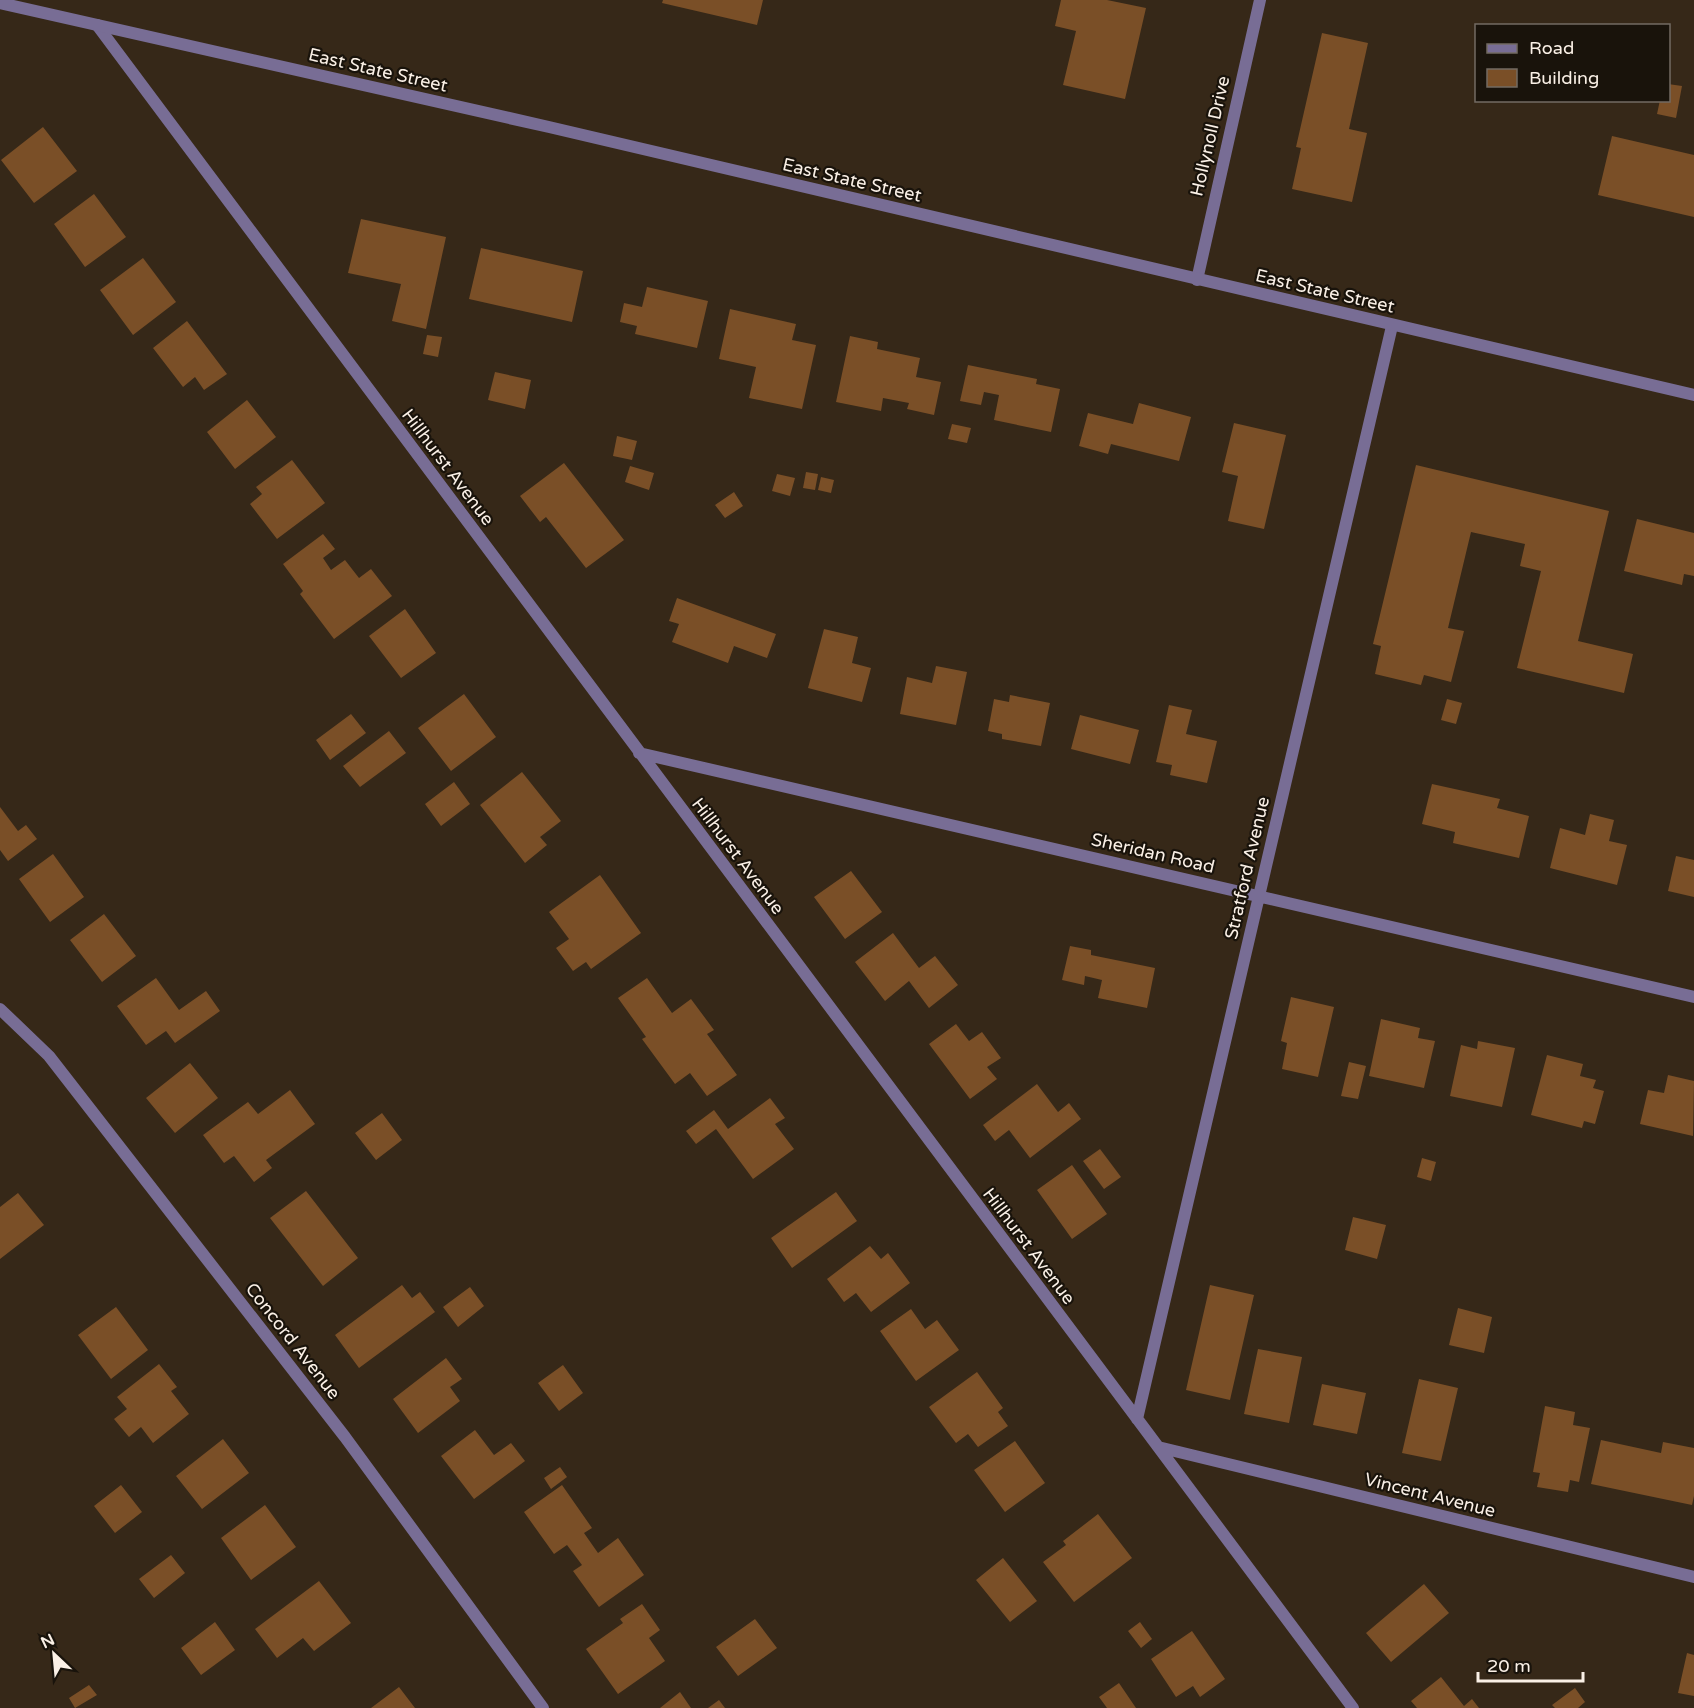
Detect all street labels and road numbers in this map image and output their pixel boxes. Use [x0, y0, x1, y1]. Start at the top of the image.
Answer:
street label: East State Street [306, 43, 450, 97]
street label: Hollynoll Drive [1185, 74, 1235, 198]
street label: East State Street [780, 153, 924, 207]
street label: East State Street [1253, 264, 1397, 318]
street label: Hillhurst Avenue [397, 404, 499, 530]
street label: Hillhurst Avenue [687, 793, 789, 919]
street label: Stratford Avenue [1220, 795, 1274, 941]
street label: Sheridan Road [1089, 828, 1217, 878]
street label: Hillhurst Avenue [978, 1183, 1080, 1309]
street label: Concord Avenue [241, 1278, 345, 1404]
street label: Vincent Avenue [1362, 1468, 1498, 1522]

